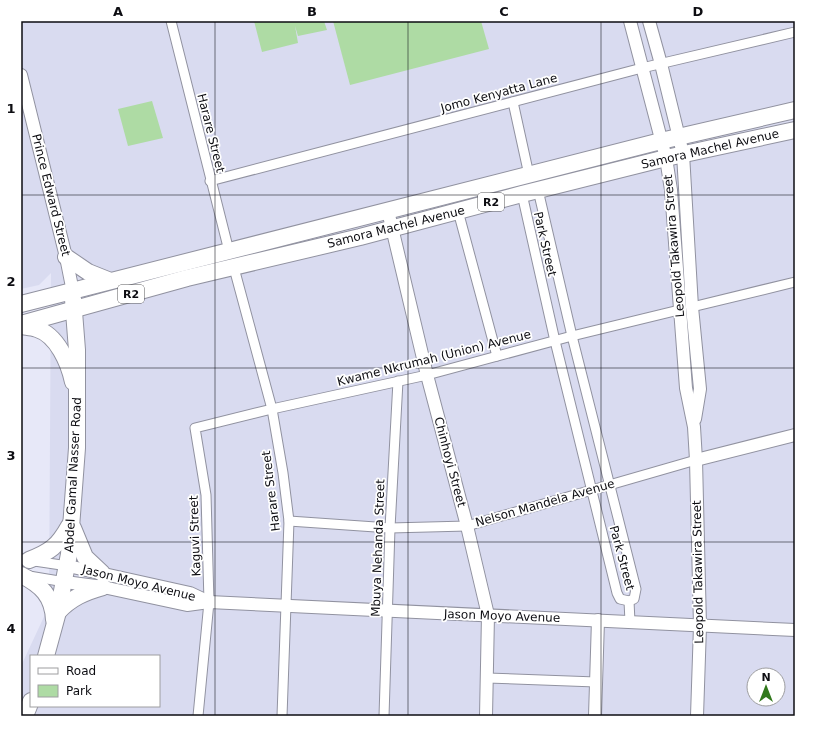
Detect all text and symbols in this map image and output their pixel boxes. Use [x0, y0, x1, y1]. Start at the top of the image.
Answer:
text: A [113, 4, 123, 19]
text: B [307, 4, 317, 19]
text: C [499, 4, 509, 19]
text: D [693, 4, 704, 19]
street label: Jomo Kenyatta Lane [438, 71, 559, 116]
street label: Harare Street [194, 92, 228, 174]
text: 1 [6, 101, 16, 116]
street label: Samora Machel Avenue [640, 126, 780, 172]
street label: Prince Edward Street [29, 132, 73, 258]
street label: Leopold Takawira Street [661, 174, 687, 318]
road number: R2 [478, 193, 504, 211]
street label: Samora Machel Avenue [326, 203, 466, 251]
street label: Park Street [531, 210, 559, 278]
text: 2 [6, 274, 16, 289]
road number: R2 [118, 285, 144, 303]
street label: Kwame Nkrumah (Union) Avenue [336, 327, 532, 389]
street label: Abdel Gamal Nasser Road [62, 397, 84, 553]
street label: Chinhoyi Street [431, 415, 469, 509]
text: 3 [6, 448, 16, 463]
street label: Harare Street [259, 450, 283, 532]
street label: Nelson Mandela Avenue [474, 476, 616, 530]
street label: Mbuya Nehanda Street [369, 479, 387, 617]
street label: Kaguvi Street [187, 495, 203, 577]
street label: Leopold Takawira Street [690, 500, 706, 644]
street label: Park Street [607, 524, 637, 592]
street label: Jason Moyo Avenue [80, 562, 197, 604]
street label: Jason Moyo Avenue [443, 607, 560, 625]
text: 4 [6, 621, 16, 636]
legend [30, 655, 160, 707]
text: Road [66, 664, 96, 678]
north arrow [746, 667, 786, 707]
text: N [761, 671, 771, 684]
text: Park [66, 684, 92, 698]

